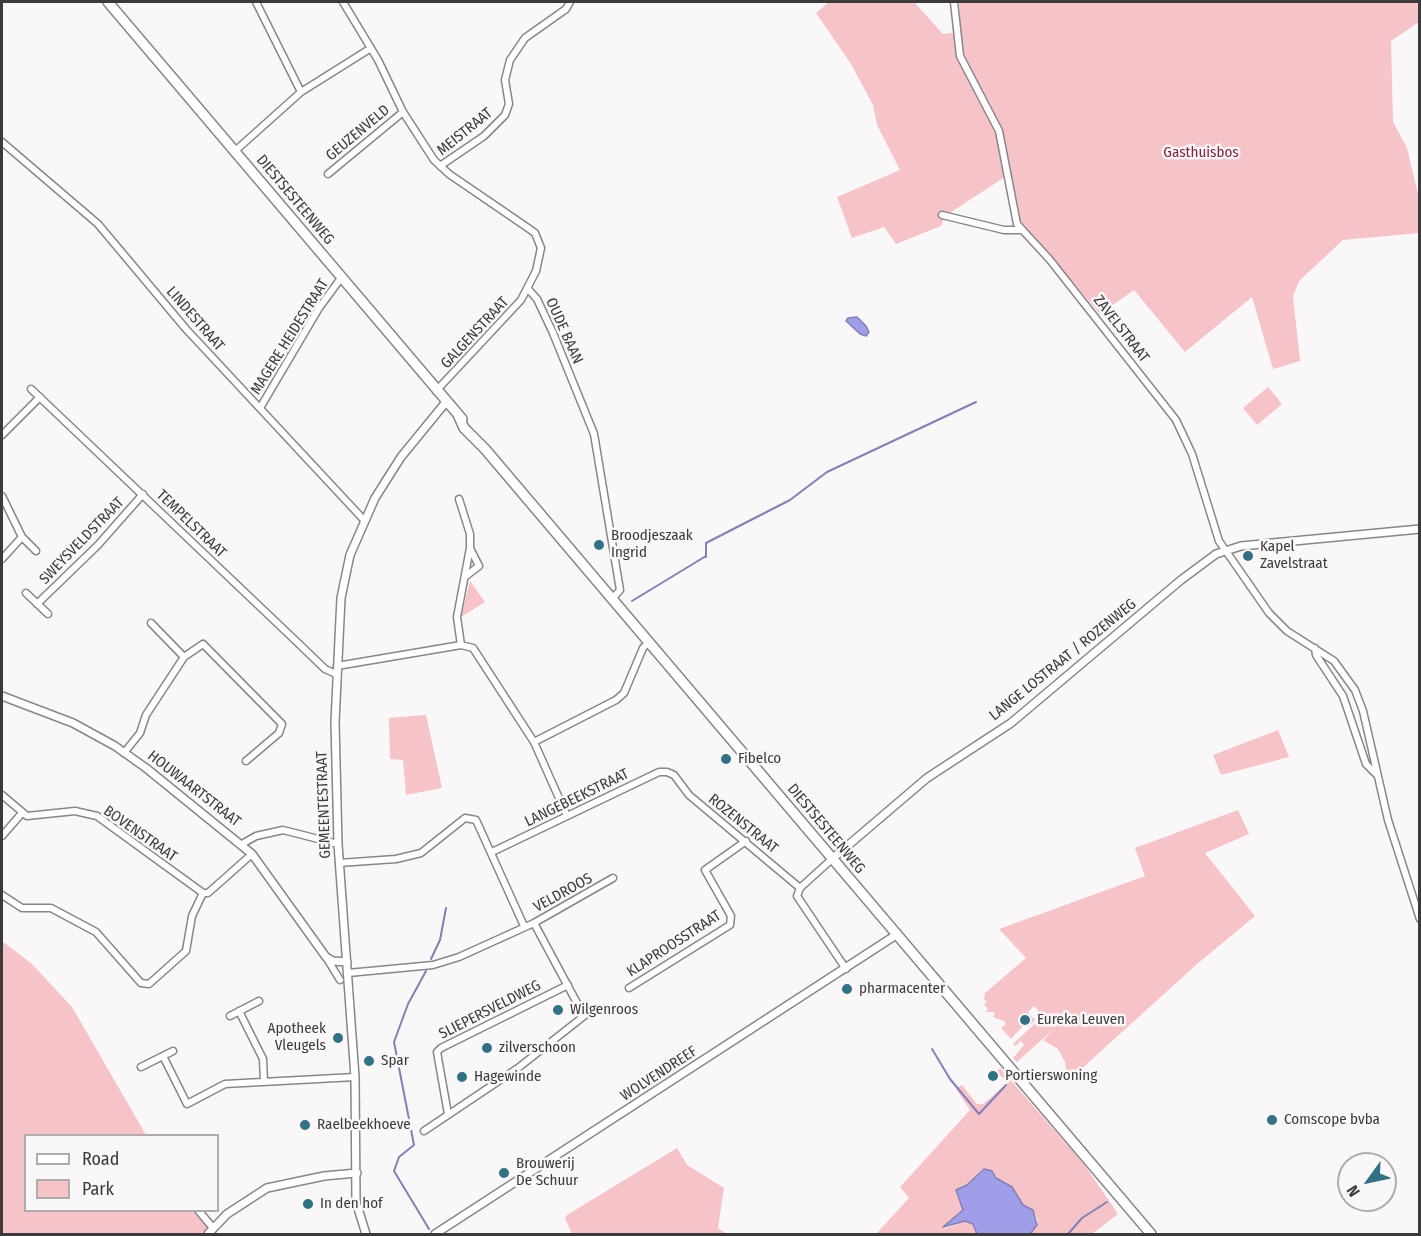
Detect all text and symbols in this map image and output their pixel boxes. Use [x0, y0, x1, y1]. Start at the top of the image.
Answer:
street label: GEUZENVELD [323, 101, 393, 165]
street label: MEISTRAAT [434, 104, 496, 160]
park label: Gasthuisbos [1163, 144, 1239, 162]
street label: DIESTSESTEENWEG [252, 151, 338, 249]
street label: MAGERE HEIDESTRAAT [247, 276, 333, 398]
street label: LINDESTRAAT [162, 283, 228, 355]
street label: ZAVELSTRAAT [1089, 292, 1153, 366]
street label: GALGENSTRAAT [437, 293, 513, 373]
street label: OUDE BAAN [541, 295, 587, 367]
street label: TEMPELSTRAAT [152, 486, 230, 562]
street label: SWEYSVELDSTRAAT [36, 494, 128, 588]
place label: Broodjeszaak Ingrid [611, 527, 693, 562]
marker: Broodjeszaak Ingrid [592, 538, 606, 552]
place label: Kapel Zavelstraat [1260, 538, 1328, 573]
marker: Kapel Zavelstraat [1241, 549, 1255, 563]
street label: LANGE LOSTRAAT / ROZENWEG [986, 595, 1140, 725]
street label: HOUWAARTSTRAAT [144, 747, 244, 831]
place label: Fibelco [738, 750, 781, 768]
street label: GEMEENTESTRAAT [313, 751, 335, 859]
marker: Fibelco [719, 752, 733, 766]
street label: LANGEBEEKSTRAAT [522, 765, 632, 831]
street label: DIESTSESTEENWEG [783, 780, 869, 878]
street label: ROZENSTRAAT [704, 790, 782, 858]
street label: BOVENSTRAAT [100, 802, 180, 866]
street label: VELDROOS [530, 870, 596, 916]
street label: KLAPROOSSTRAAT [624, 907, 724, 981]
street label: SLIEPERSVELDWEG [436, 977, 544, 1043]
place label: pharmacenter [859, 980, 945, 998]
marker: pharmacenter [840, 982, 854, 996]
place label: Wilgenroos [570, 1001, 638, 1019]
marker: Wilgenroos [551, 1003, 565, 1017]
place label: Eureka Leuven [1037, 1011, 1125, 1029]
marker: Eureka Leuven [1018, 1013, 1032, 1027]
place label: Apotheek Vleugels [268, 1020, 326, 1055]
marker: Apotheek Vleugels [331, 1031, 345, 1045]
place label: zilverschoon [499, 1039, 576, 1057]
marker: zilverschoon [480, 1041, 494, 1055]
street label: WOLVENDREEF [617, 1043, 701, 1105]
place label: Spar [381, 1052, 409, 1070]
marker: Spar [362, 1054, 376, 1068]
place label: Portierswoning [1005, 1067, 1097, 1085]
place label: Hagewinde [474, 1068, 541, 1086]
marker: Portierswoning [986, 1069, 1000, 1083]
marker: Hagewinde [455, 1070, 469, 1084]
place label: Comscope bvba [1284, 1111, 1380, 1129]
marker: Comscope bvba [1265, 1113, 1279, 1127]
place label: Raelbeekhoeve [317, 1116, 411, 1134]
marker: Raelbeekhoeve [298, 1118, 312, 1132]
legend [24, 1134, 219, 1212]
text: Road [82, 1148, 119, 1170]
north arrow [1337, 1152, 1397, 1212]
place label: Brouwerij De Schuur [516, 1155, 578, 1190]
marker: Brouwerij De Schuur [497, 1166, 511, 1180]
text: Park [82, 1178, 114, 1200]
text: N [1343, 1182, 1364, 1200]
place label: In den hof [320, 1195, 383, 1213]
marker: In den hof [301, 1197, 315, 1211]

